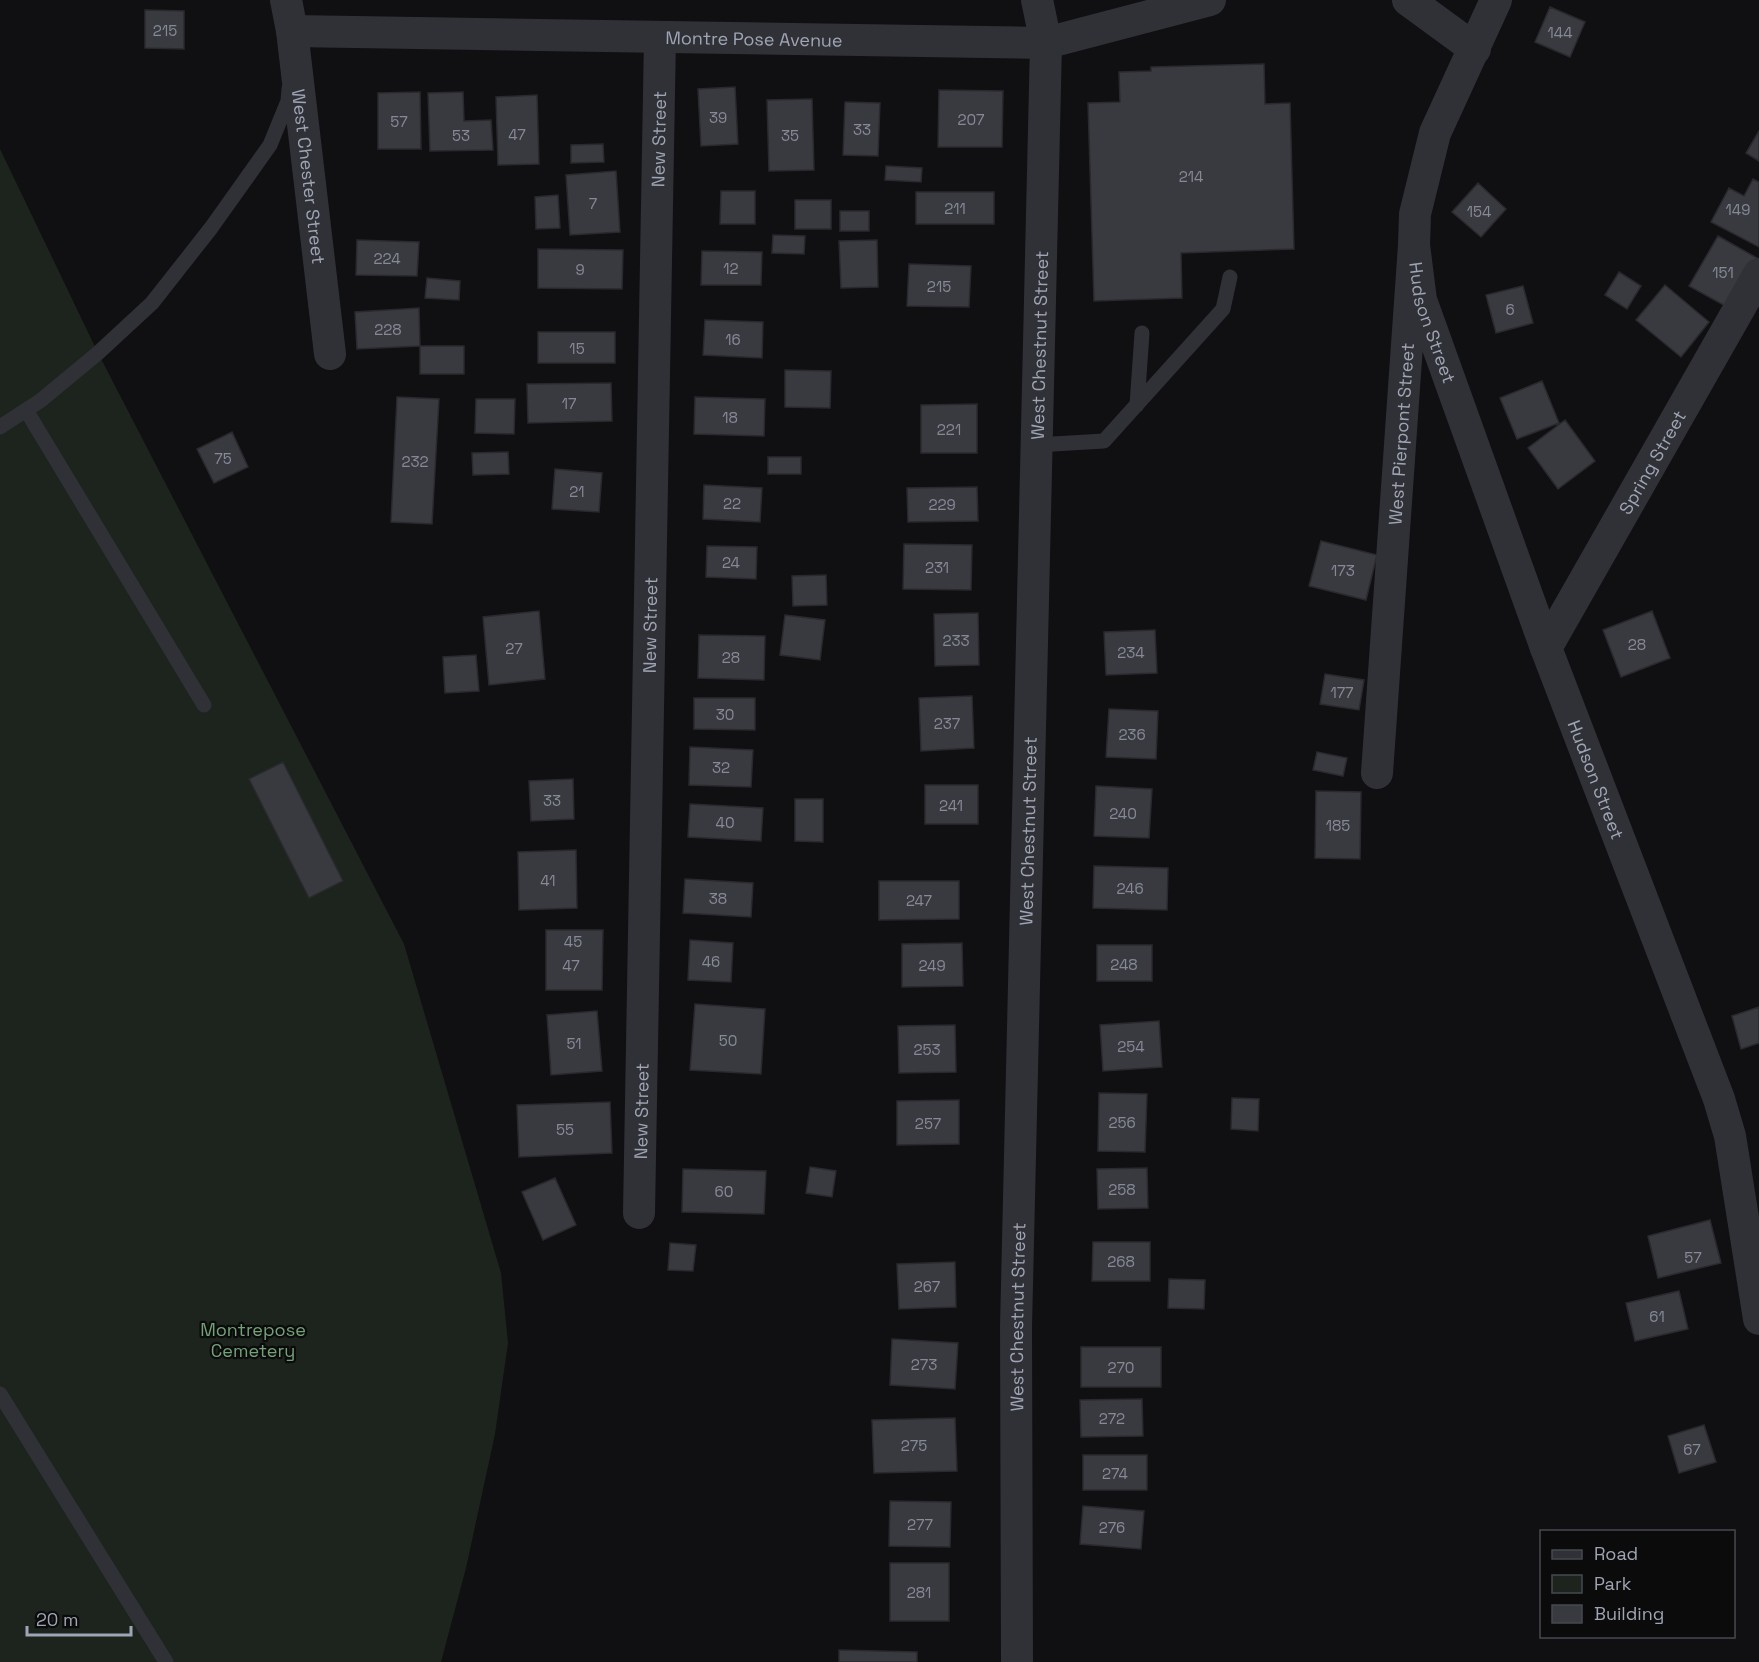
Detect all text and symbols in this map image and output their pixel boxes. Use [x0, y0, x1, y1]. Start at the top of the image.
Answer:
house number: 215 [153, 21, 177, 40]
house number: 144 [1547, 23, 1573, 42]
street label: Montre Pose Avenue [665, 25, 843, 51]
street label: West Chester Street [287, 88, 331, 265]
street label: New Street [646, 91, 671, 188]
house number: 39 [709, 108, 727, 127]
house number: 207 [958, 110, 984, 129]
house number: 57 [390, 112, 408, 131]
house number: 33 [853, 120, 871, 139]
house number: 47 [508, 125, 526, 144]
house number: 53 [452, 126, 470, 145]
house number: 35 [781, 126, 799, 145]
house number: 214 [1179, 167, 1203, 186]
house number: 7 [589, 194, 597, 213]
house number: 211 [944, 199, 966, 218]
house number: 149 [1726, 200, 1750, 219]
house number: 154 [1467, 202, 1491, 221]
house number: 224 [373, 249, 401, 268]
street label: West Chestnut Street [1025, 250, 1053, 440]
house number: 12 [723, 259, 739, 278]
house number: 9 [575, 260, 585, 279]
street label: Hudson Street [1405, 261, 1461, 386]
house number: 151 [1712, 263, 1734, 282]
house number: 215 [927, 277, 951, 296]
house number: 6 [1505, 300, 1515, 319]
house number: 228 [374, 320, 402, 339]
house number: 16 [725, 330, 741, 349]
house number: 15 [569, 339, 585, 358]
street label: West Pierpont Street [1383, 342, 1419, 526]
house number: 17 [562, 394, 576, 413]
street label: Spring Street [1613, 406, 1691, 518]
house number: 18 [722, 408, 738, 427]
house number: 221 [937, 420, 961, 439]
house number: 75 [214, 449, 232, 468]
house number: 232 [401, 452, 429, 471]
house number: 21 [569, 482, 585, 501]
house number: 22 [723, 494, 741, 513]
house number: 229 [928, 495, 956, 514]
house number: 24 [722, 553, 740, 572]
house number: 231 [925, 558, 949, 577]
house number: 173 [1331, 561, 1355, 580]
street label: New Street [637, 577, 662, 674]
house number: 233 [942, 631, 970, 650]
house number: 28 [1628, 635, 1646, 654]
house number: 27 [505, 639, 523, 658]
house number: 234 [1117, 643, 1145, 662]
house number: 28 [722, 648, 740, 667]
house number: 177 [1330, 683, 1354, 702]
house number: 30 [716, 705, 734, 724]
house number: 237 [934, 714, 960, 733]
street label: Hudson Street [1563, 717, 1630, 842]
house number: 236 [1118, 725, 1146, 744]
street label: West Chestnut Street [1014, 736, 1041, 926]
house number: 32 [712, 758, 730, 777]
house number: 33 [543, 791, 561, 810]
house number: 241 [939, 796, 963, 815]
house number: 240 [1109, 804, 1137, 823]
house number: 40 [716, 813, 735, 832]
house number: 185 [1326, 816, 1350, 835]
house number: 41 [540, 871, 556, 890]
house number: 246 [1116, 879, 1144, 898]
house number: 38 [709, 889, 727, 908]
house number: 247 [906, 891, 932, 910]
house number: 45 [564, 932, 582, 951]
house number: 46 [702, 952, 720, 971]
house number: 248 [1110, 955, 1138, 974]
house number: 47 [562, 956, 580, 975]
house number: 249 [918, 956, 946, 975]
house number: 50 [719, 1031, 737, 1050]
house number: 51 [566, 1034, 582, 1053]
house number: 254 [1117, 1037, 1145, 1056]
house number: 253 [913, 1040, 941, 1059]
street label: New Street [628, 1063, 653, 1159]
house number: 256 [1108, 1113, 1136, 1132]
house number: 257 [915, 1114, 941, 1133]
house number: 55 [556, 1120, 574, 1139]
house number: 258 [1108, 1180, 1136, 1199]
house number: 60 [715, 1182, 733, 1201]
street label: West Chestnut Street [1004, 1222, 1030, 1412]
house number: 57 [1684, 1248, 1702, 1267]
house number: 268 [1107, 1252, 1135, 1271]
house number: 267 [914, 1277, 940, 1296]
house number: 61 [1649, 1307, 1665, 1326]
park label: Montrepose Cemetery [200, 1318, 306, 1362]
house number: 273 [911, 1355, 937, 1374]
house number: 270 [1108, 1358, 1134, 1377]
house number: 272 [1099, 1409, 1125, 1428]
house number: 275 [901, 1436, 927, 1455]
house number: 67 [1683, 1440, 1701, 1459]
house number: 274 [1102, 1464, 1128, 1483]
house number: 277 [907, 1515, 933, 1534]
house number: 276 [1099, 1518, 1125, 1537]
legend [1540, 1530, 1735, 1638]
text: Road [1594, 1542, 1638, 1565]
text: Park [1594, 1572, 1632, 1595]
house number: 281 [907, 1583, 931, 1602]
scale bar [27, 1599, 130, 1637]
text: Building [1594, 1602, 1664, 1625]
text: 20 m [36, 1608, 79, 1631]

